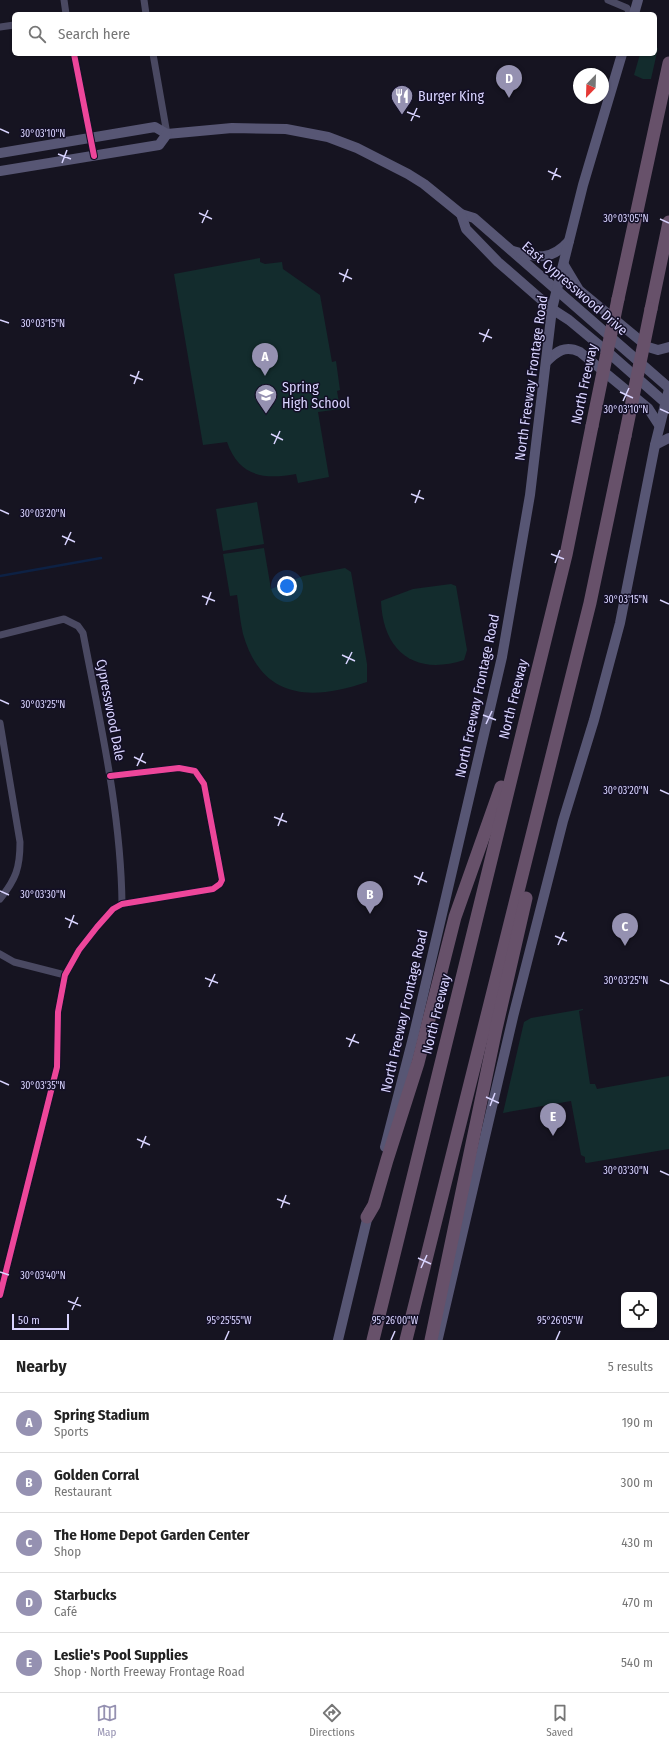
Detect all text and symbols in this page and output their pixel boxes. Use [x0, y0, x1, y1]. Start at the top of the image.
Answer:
search box [12, 12, 657, 56]
icon: search [26, 23, 48, 45]
text: Search here [58, 25, 130, 43]
pin: D [496, 65, 522, 98]
north arrow [573, 68, 609, 104]
restaurant icon: Burger King [389, 83, 415, 116]
place label: Burger King [418, 88, 484, 105]
text: 30°03'10"N [21, 128, 65, 140]
text: 30°03'05"N [603, 213, 649, 225]
street label: East Cypresswood Drive [518, 238, 631, 339]
street label: North Freeway Frontage Road [511, 294, 552, 462]
text: 30°03'15"N [21, 318, 65, 330]
street label: North Freeway [568, 342, 601, 426]
pin: A [252, 343, 278, 376]
place label: Spring High School [282, 379, 350, 412]
school or university icon: Spring High School [253, 382, 279, 415]
text: 30°03'10"N [604, 404, 648, 416]
text: 30°03'20"N [20, 508, 66, 520]
your location [277, 576, 297, 596]
text: 30°03'15"N [604, 594, 648, 606]
street label: North Freeway Frontage Road [452, 613, 503, 779]
street label: North Freeway [495, 657, 532, 741]
street label: Cypresswood Dale [92, 658, 129, 762]
text: 30°03'25"N [21, 699, 65, 711]
text: 30°03'20"N [603, 785, 649, 797]
pin: B [357, 881, 383, 914]
text: 30°03'30"N [20, 889, 66, 901]
pin: C [612, 913, 638, 946]
street label: North Freeway Frontage Road [377, 928, 432, 1094]
street label: North Freeway [418, 972, 455, 1056]
text: 30°03'25"N [604, 975, 648, 987]
text: 30°03'35"N [21, 1080, 65, 1092]
pin: E [540, 1103, 566, 1136]
text: 30°03'30"N [603, 1165, 649, 1177]
text: 30°03'40"N [20, 1270, 66, 1282]
map controls [621, 1292, 657, 1328]
button: locate [621, 1292, 657, 1328]
scale bar [12, 1312, 69, 1331]
text: 50 m [18, 1314, 40, 1327]
text: 95°25'55"W [207, 1315, 252, 1327]
text: 95°26'00"W [372, 1315, 419, 1327]
text: 95°26'05"W [537, 1315, 583, 1327]
text: Nearby [16, 1356, 67, 1377]
text: 5 results [608, 1359, 653, 1374]
text: Spring Stadium [54, 1406, 149, 1424]
text: A [25, 1415, 33, 1430]
text: 190 m [622, 1415, 653, 1430]
text: Sports [54, 1424, 89, 1439]
text: Golden Corral [54, 1466, 139, 1484]
text: B [25, 1475, 33, 1490]
text: 300 m [621, 1475, 653, 1490]
text: Restaurant [54, 1484, 112, 1499]
text: The Home Depot Garden Center [54, 1526, 250, 1544]
text: C [26, 1535, 32, 1550]
text: 430 m [621, 1535, 653, 1550]
text: Shop [54, 1544, 81, 1559]
text: Starbucks [54, 1586, 116, 1604]
text: D [25, 1595, 33, 1610]
text: 470 m [622, 1595, 653, 1610]
text: Café [54, 1604, 77, 1619]
text: Leslie's Pool Supplies [54, 1646, 188, 1664]
text: E [26, 1655, 32, 1670]
text: 540 m [621, 1655, 653, 1670]
text: Shop · North Freeway Frontage Road [54, 1664, 245, 1679]
tab: Map [96, 1702, 118, 1739]
tab: Directions [309, 1702, 355, 1739]
tab: Saved [546, 1702, 573, 1739]

